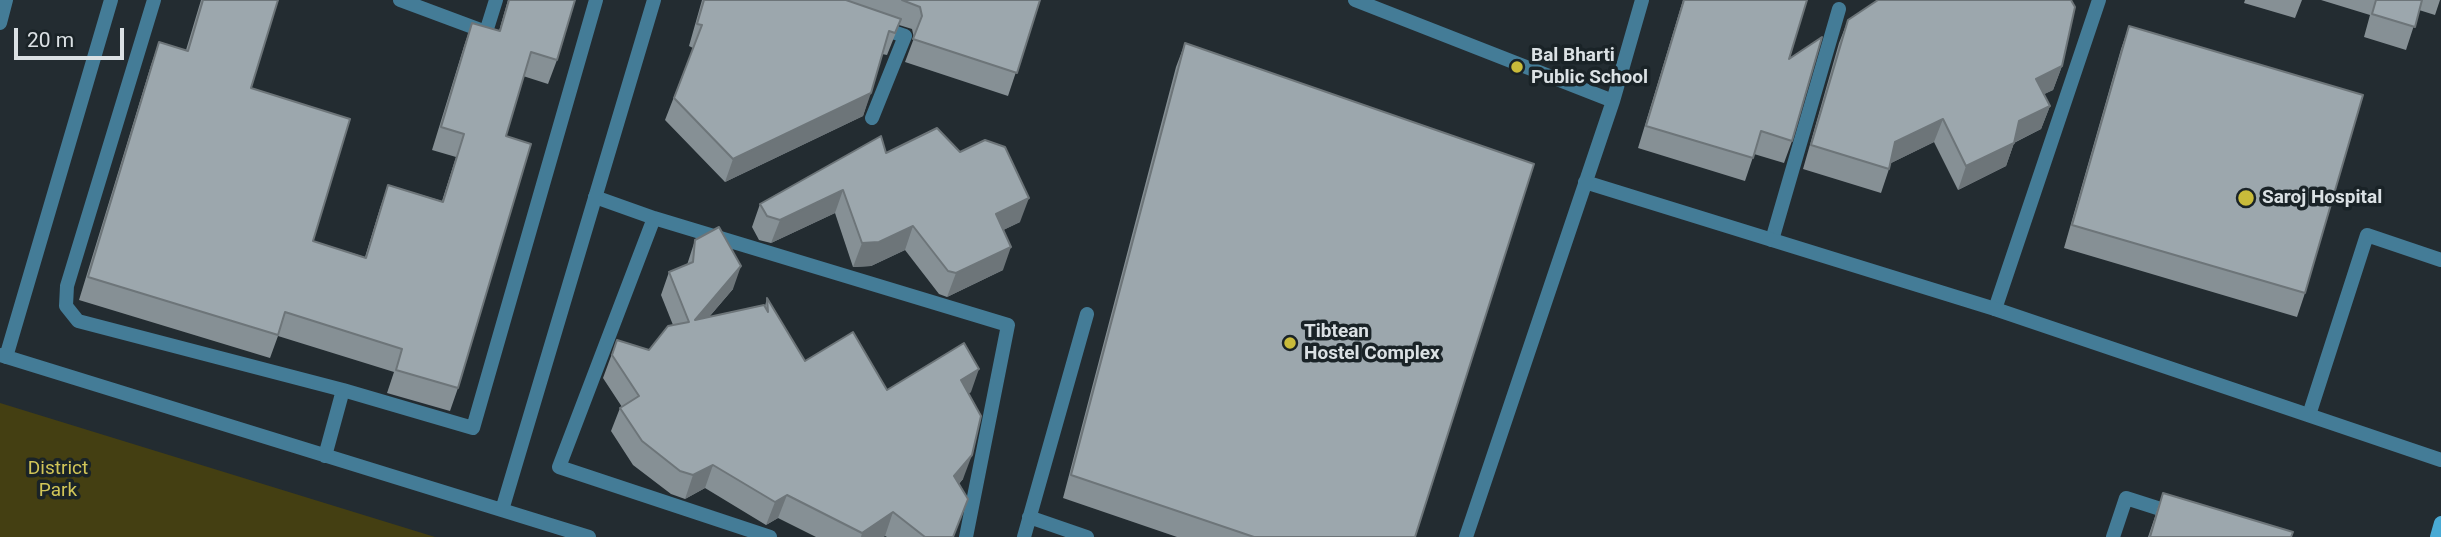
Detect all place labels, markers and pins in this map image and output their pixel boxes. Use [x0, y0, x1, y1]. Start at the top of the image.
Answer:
place label: Bal Bharti Public School [1531, 45, 1648, 89]
marker: Bal Bharti Public School [1509, 59, 1525, 75]
place label: Saroj Hospital [2262, 187, 2382, 209]
marker: Saroj Hospital [2236, 188, 2256, 208]
place label: Tibtean Hostel Complex [1304, 321, 1440, 365]
marker: Tibtean Hostel Complex [1282, 335, 1298, 351]

